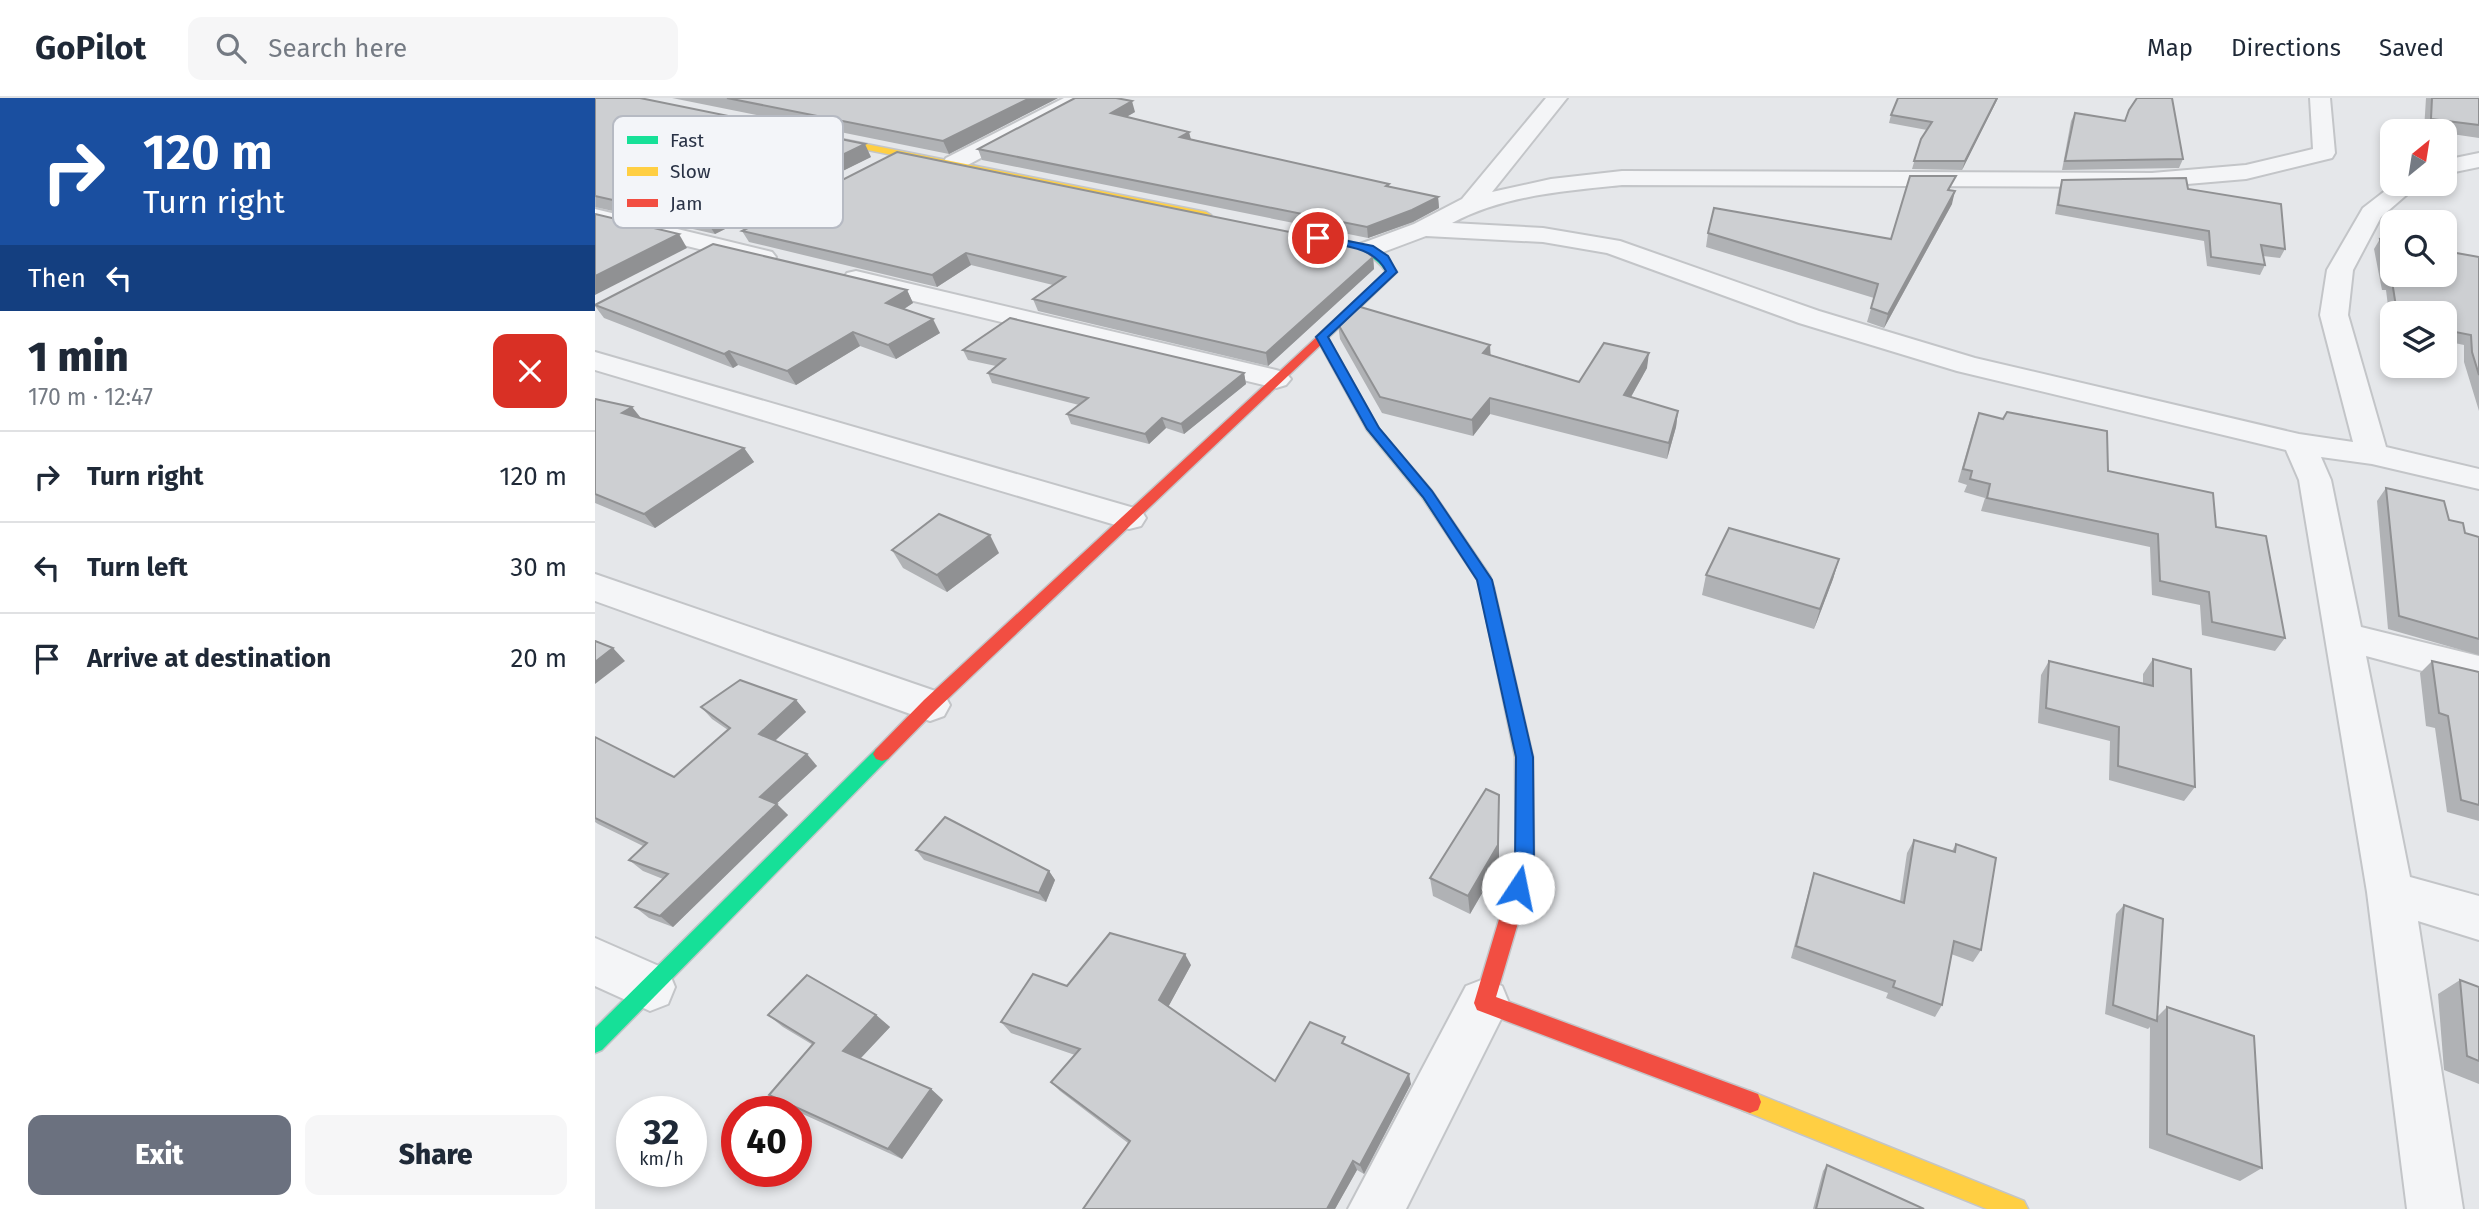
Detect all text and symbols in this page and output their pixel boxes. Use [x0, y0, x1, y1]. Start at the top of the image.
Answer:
search box [188, 17, 678, 80]
text: GoPilot [35, 28, 146, 68]
icon: search [212, 29, 250, 67]
text: Search here [268, 33, 407, 64]
text: Map [2147, 34, 2193, 62]
text: Directions [2231, 34, 2341, 62]
text: Saved [2379, 34, 2444, 62]
legend [613, 116, 843, 228]
north arrow [2380, 119, 2457, 196]
map controls [2380, 119, 2457, 378]
text: 120 m [143, 123, 273, 182]
icon: right [28, 126, 119, 217]
text: Fast [670, 129, 704, 152]
text: Slow [670, 160, 711, 183]
text: Turn right [143, 183, 285, 221]
text: Jam [670, 192, 702, 215]
pin [1288, 208, 1348, 268]
button: search [2380, 210, 2457, 287]
icon: arrive [1299, 219, 1337, 257]
icon: left [100, 259, 138, 297]
text: Then [28, 263, 86, 294]
button: layers [2380, 301, 2457, 378]
text: 1 min [28, 332, 129, 382]
button: close [493, 334, 567, 408]
text: 170 m · 12:47 [28, 383, 153, 411]
icon: right [28, 458, 66, 496]
text: Turn right [87, 461, 204, 492]
text: 120 m [499, 461, 567, 492]
icon: left [28, 549, 66, 587]
text: Turn left [87, 552, 188, 583]
text: 30 m [510, 552, 567, 583]
icon: arrive [28, 640, 66, 678]
text: Arrive at destination [87, 643, 331, 674]
text: 20 m [510, 643, 567, 674]
position arrow [1481, 851, 1555, 925]
speed limit sign: 40 [721, 1096, 812, 1187]
text: 32 [644, 1111, 679, 1153]
button: Exit [28, 1115, 291, 1195]
button: Share [305, 1115, 567, 1195]
text: km/h [639, 1148, 684, 1170]

